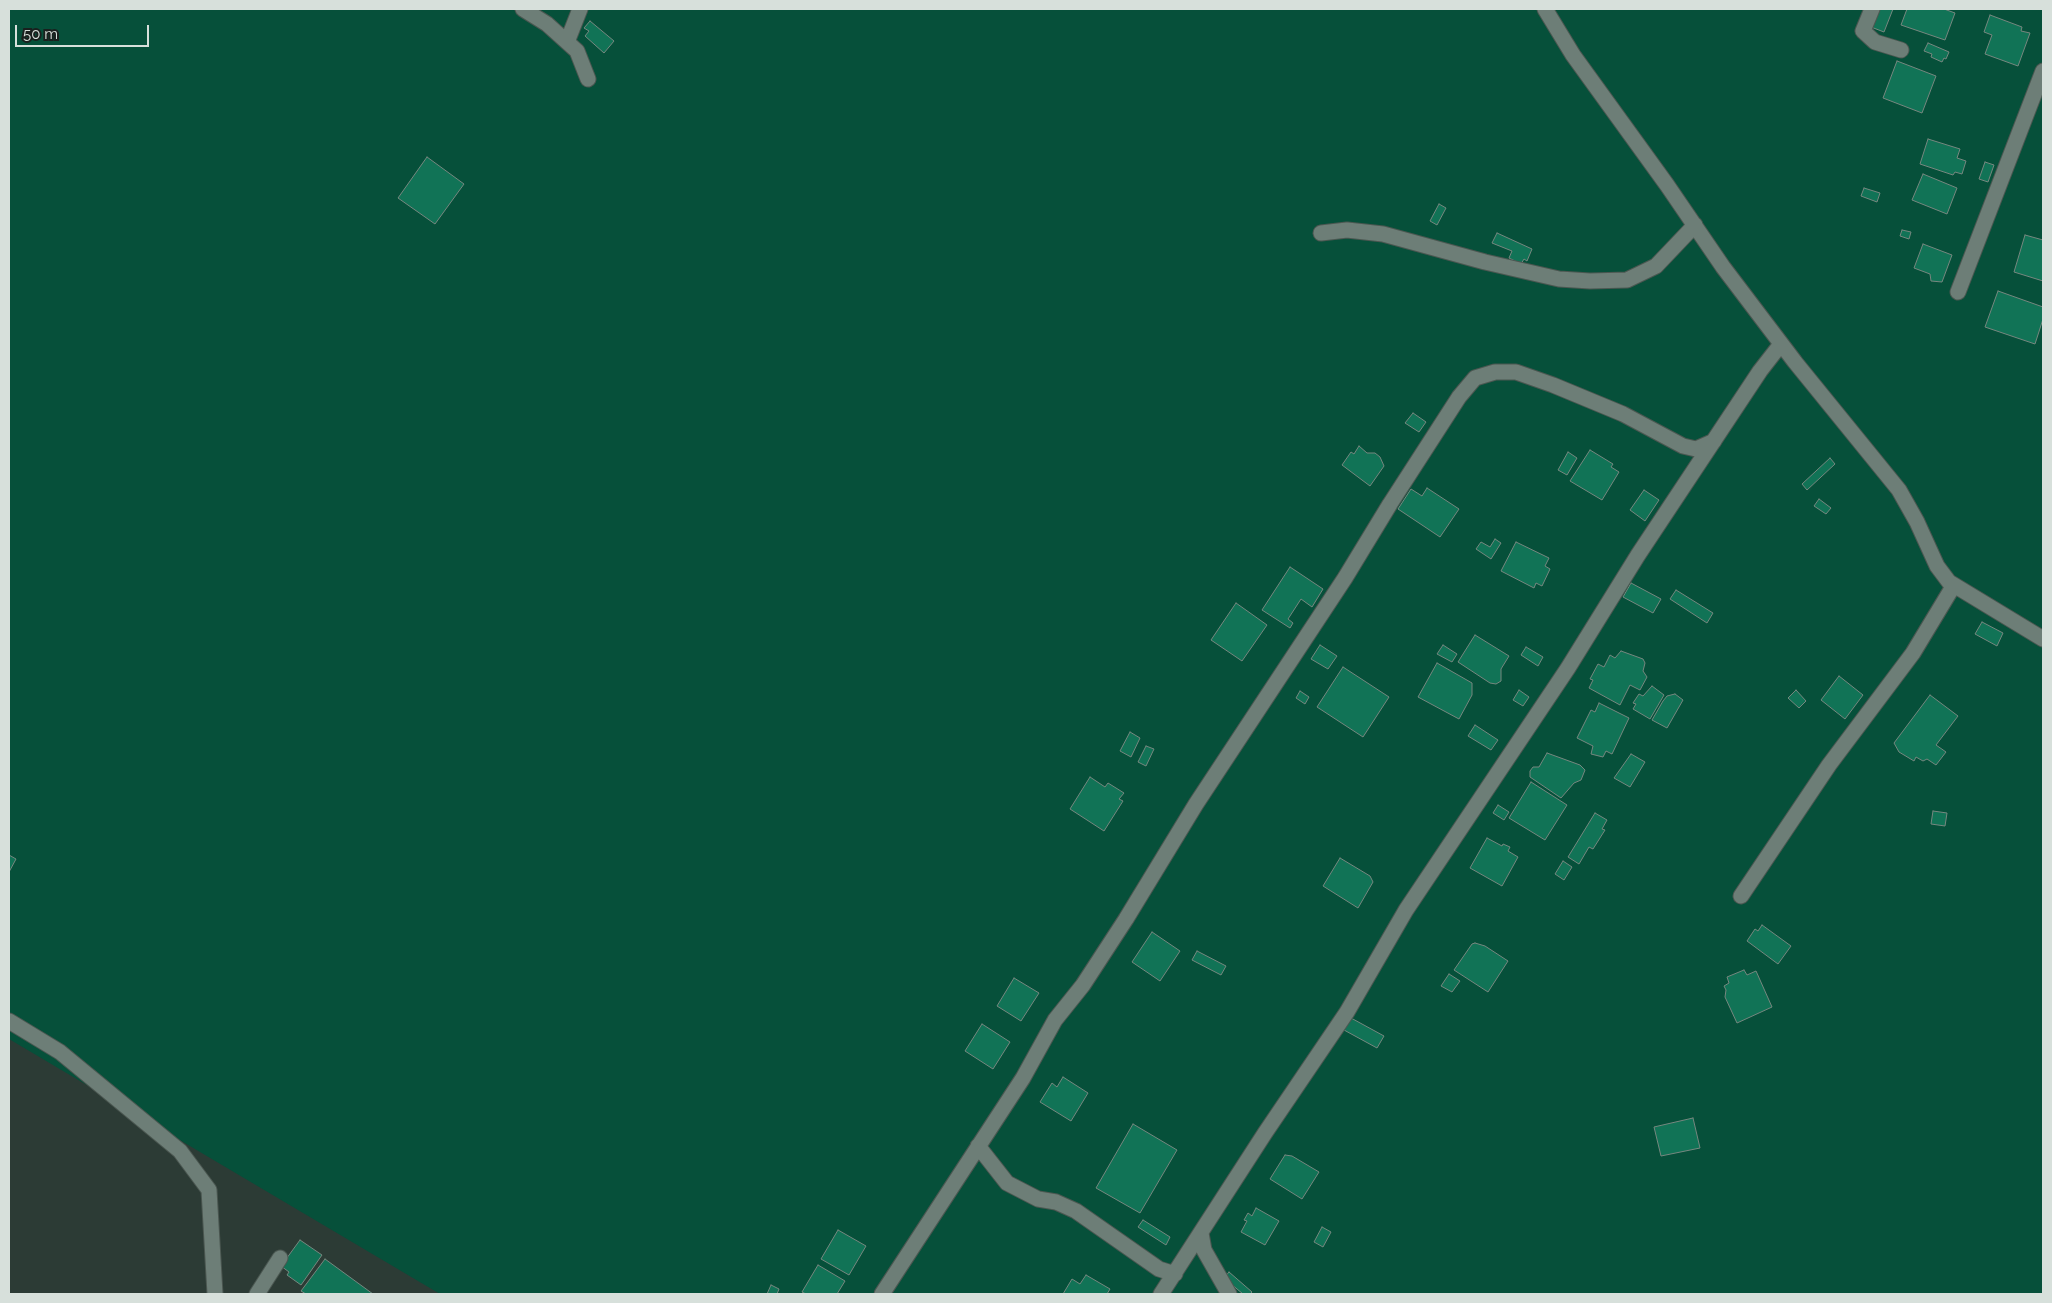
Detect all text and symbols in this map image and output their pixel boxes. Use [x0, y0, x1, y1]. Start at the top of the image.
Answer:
scale bar [18, 15, 151, 47]
text: 50 m [23, 25, 58, 43]

